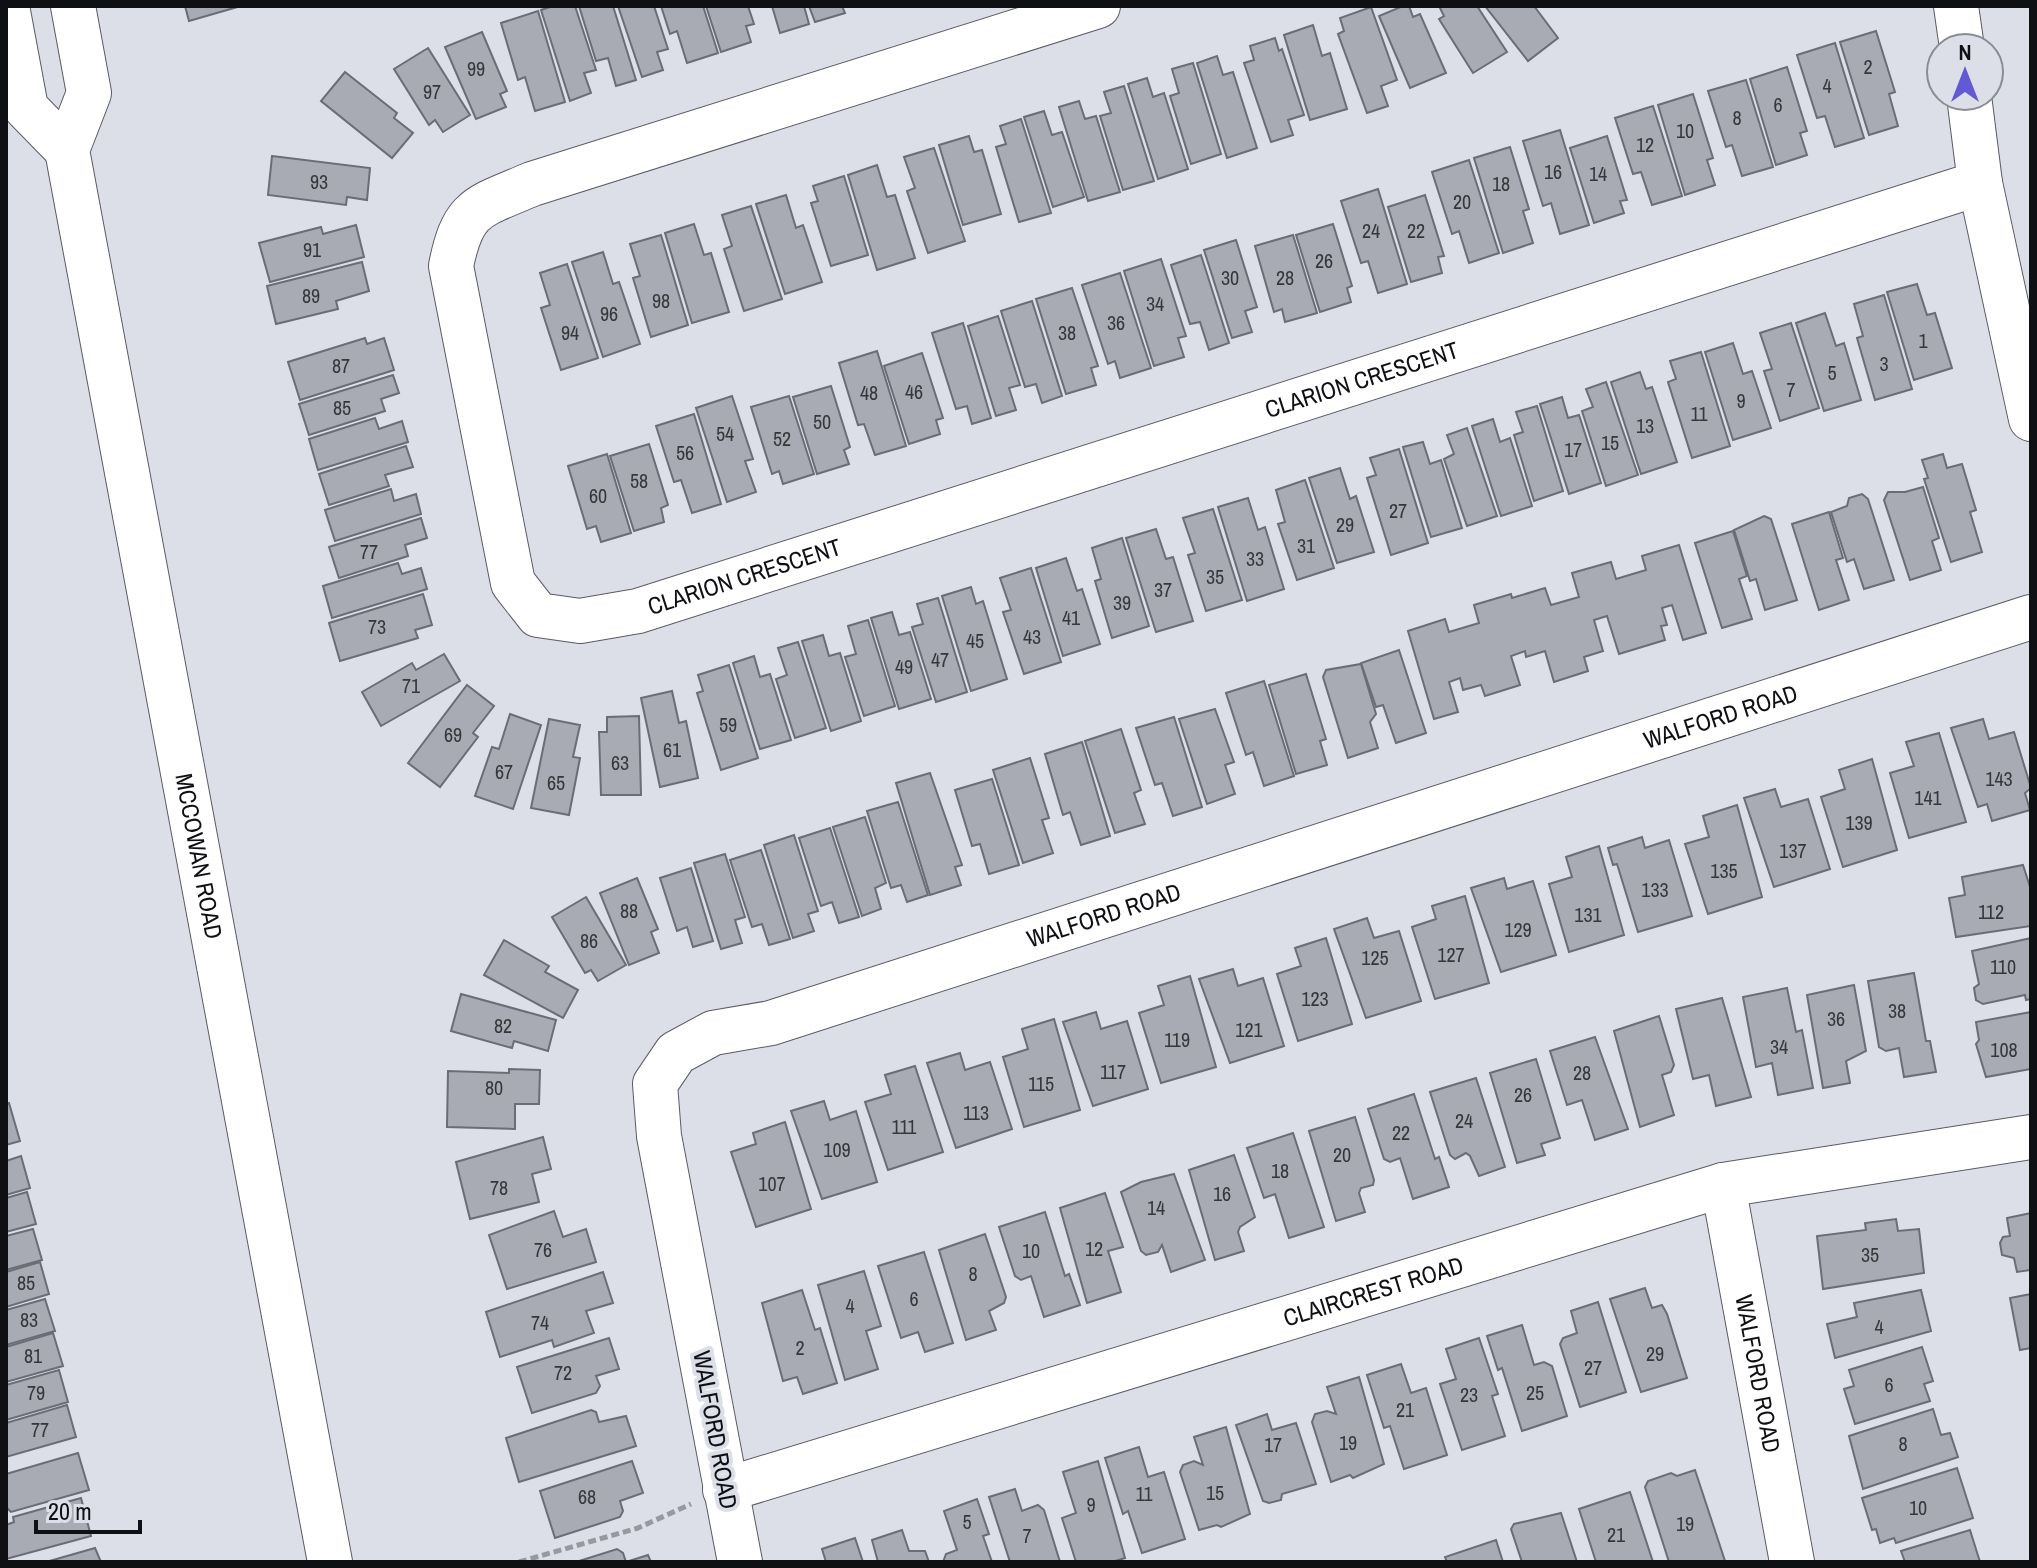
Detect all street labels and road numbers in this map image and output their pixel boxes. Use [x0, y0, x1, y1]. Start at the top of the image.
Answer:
street label: CLARION CRESCENT [1261, 333, 1462, 425]
street label: CLARION CRESCENT [643, 530, 845, 622]
street label: WALFORD ROAD [1639, 676, 1802, 756]
street label: MCCOWAN ROAD [168, 771, 231, 941]
street label: WALFORD ROAD [1023, 875, 1185, 955]
street label: CLAIRCREST ROAD [1279, 1248, 1467, 1333]
street label: WALFORD ROAD [1728, 1292, 1789, 1455]
street label: WALFORD ROAD [686, 1348, 746, 1511]

